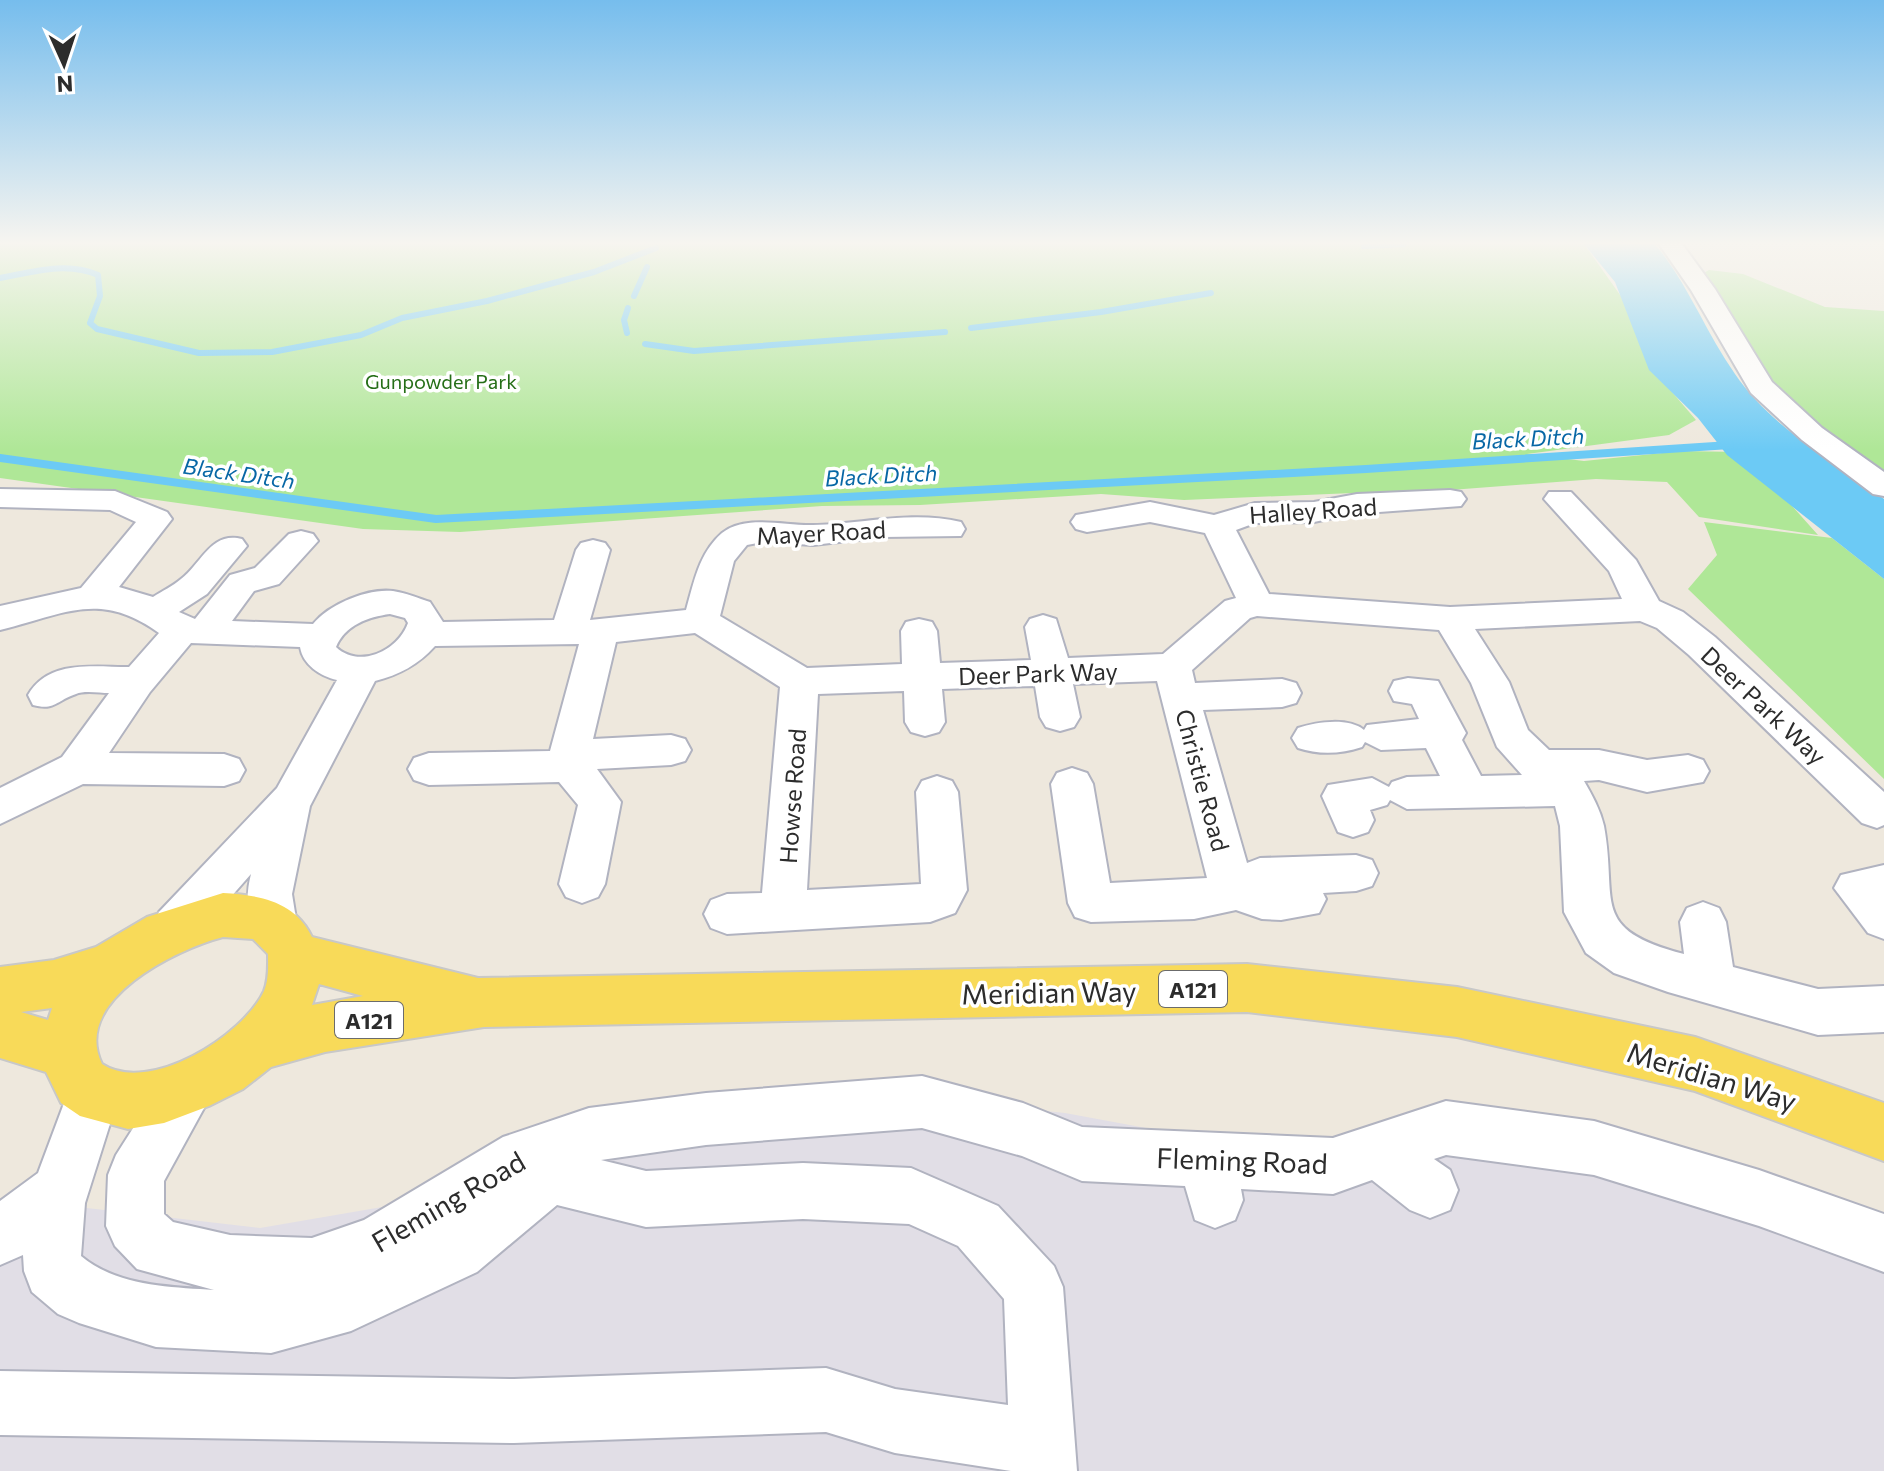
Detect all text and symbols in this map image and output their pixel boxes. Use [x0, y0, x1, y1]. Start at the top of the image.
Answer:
north arrow [24, 24, 104, 104]
text: N [56, 71, 74, 98]
park label: Gunpowder Park [365, 369, 517, 393]
water label: Black Ditch [1471, 422, 1585, 454]
water label: Black Ditch [181, 452, 297, 494]
water label: Black Ditch [824, 459, 938, 491]
street label: Halley Road [1248, 491, 1378, 529]
street label: Mayer Road [755, 514, 887, 550]
street label: Deer Park Way [1696, 640, 1832, 770]
street label: Deer Park Way [958, 656, 1118, 690]
street label: Christie Road [1170, 706, 1236, 854]
street label: Howse Road [773, 728, 811, 864]
road number: A121 [1159, 971, 1227, 1007]
street label: Meridian Way [961, 973, 1137, 1011]
road number: A121 [335, 1002, 403, 1038]
street label: Meridian Way [1623, 1034, 1801, 1118]
street label: Fleming Road [1156, 1140, 1328, 1180]
street label: Fleming Road [365, 1143, 531, 1259]

